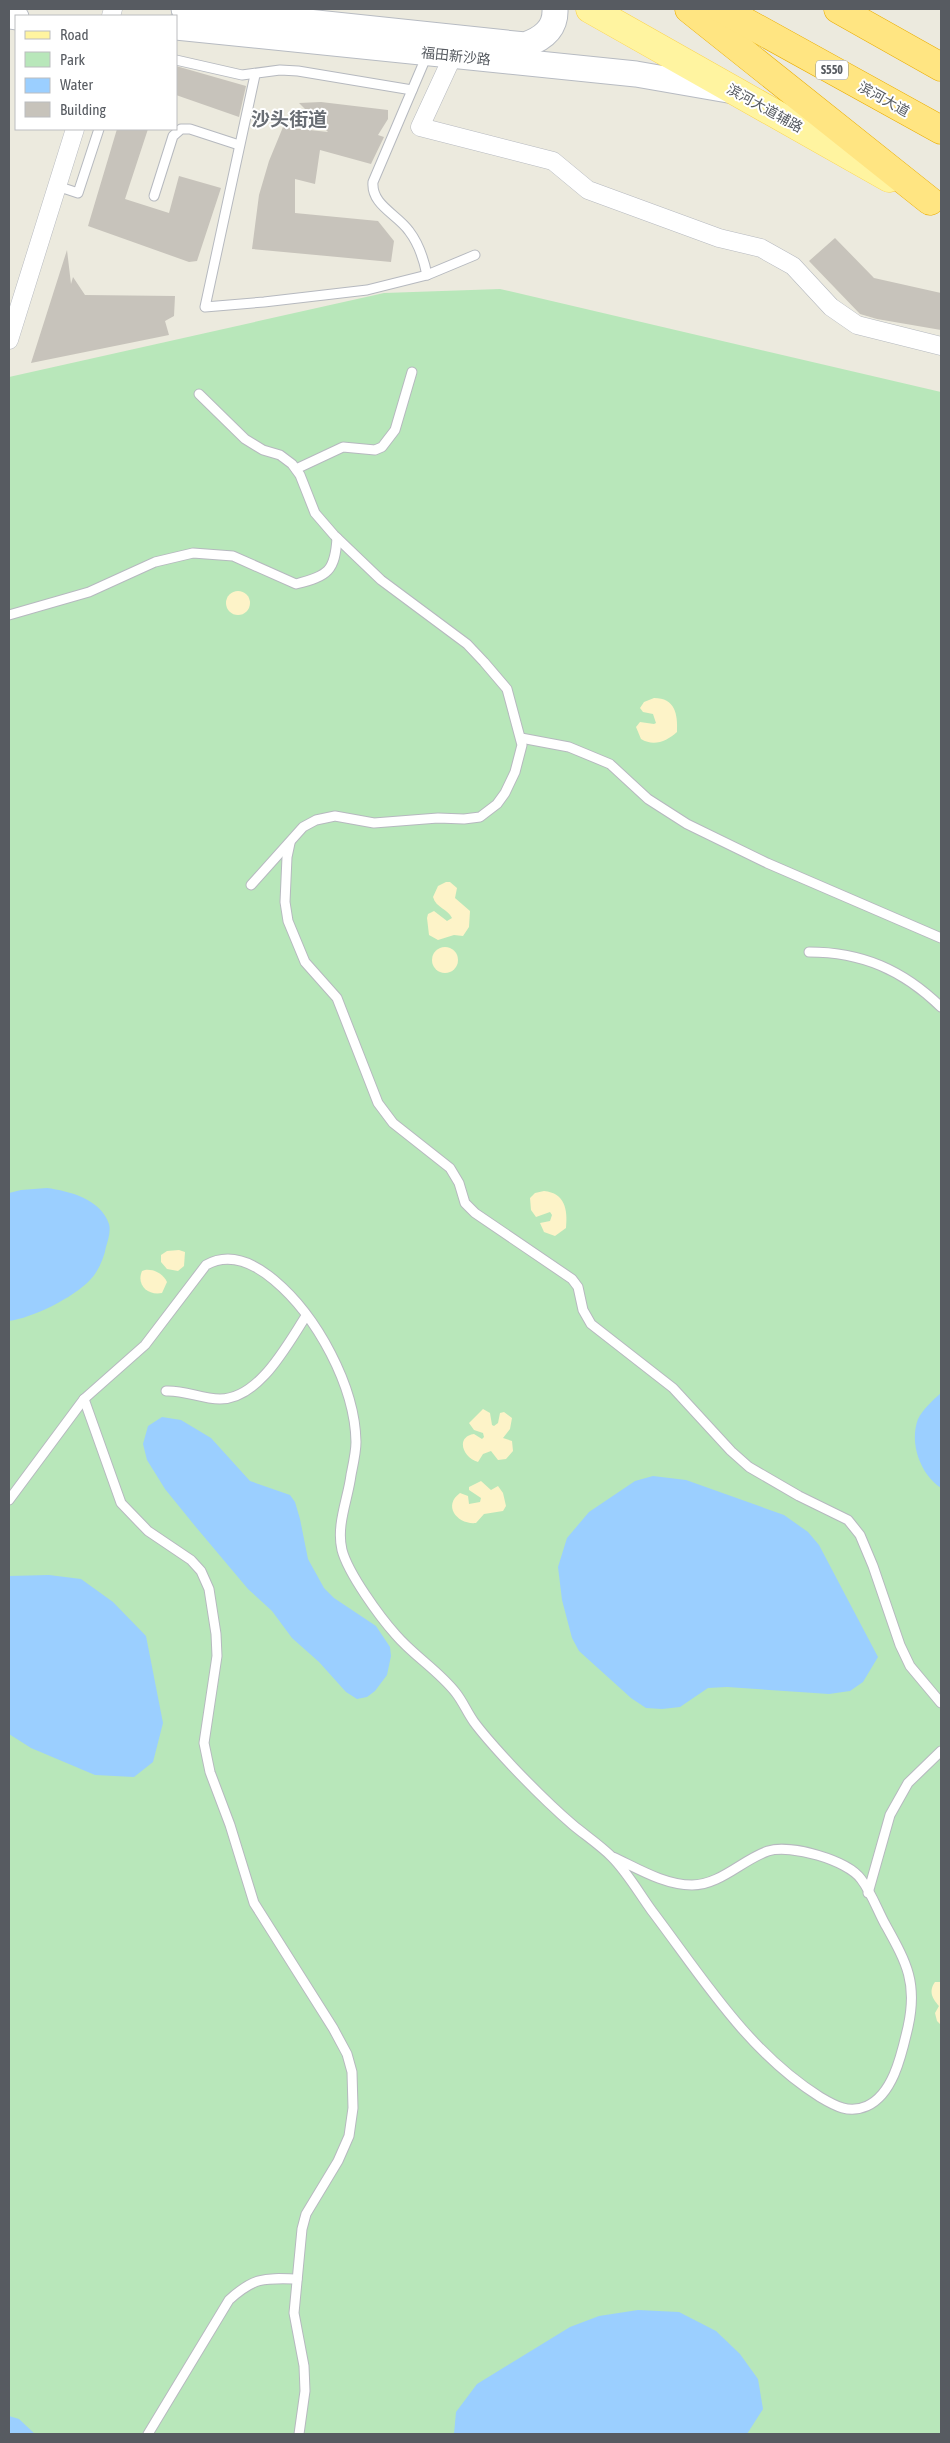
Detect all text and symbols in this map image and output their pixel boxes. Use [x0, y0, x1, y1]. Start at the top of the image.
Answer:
legend [15, 15, 178, 130]
text: Road [60, 26, 89, 43]
street label: 福田新沙路 [420, 44, 492, 68]
text: Park [60, 51, 85, 68]
road number: S550 [816, 60, 848, 80]
text: Water [60, 76, 93, 93]
street label: 滨河大道 [856, 78, 912, 120]
street label: 滨河大道辅路 [724, 81, 806, 135]
text: Building [60, 101, 106, 118]
district label: 沙头街道 [251, 108, 327, 130]

